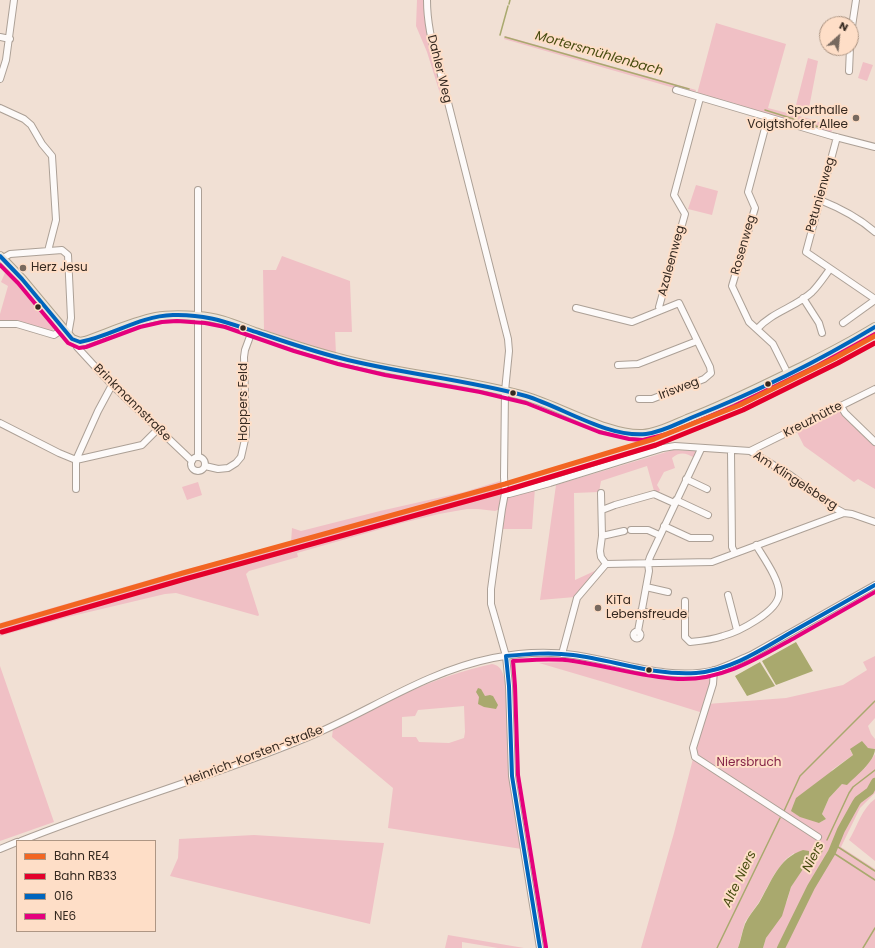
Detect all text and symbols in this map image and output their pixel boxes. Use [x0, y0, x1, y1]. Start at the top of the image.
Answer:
north arrow [819, 16, 859, 56]
text: N [837, 17, 851, 35]
water label: Mortersmühlenbach [533, 28, 665, 80]
street label: Dahler Weg [424, 33, 454, 105]
place label: Sporthalle Voigtshofer Allee [747, 104, 848, 132]
marker: Sporthalle Voigtshofer Allee [851, 113, 861, 123]
street label: Petunienweg [803, 156, 839, 234]
street label: Rosenweg [729, 213, 759, 277]
street label: Azaleenweg [656, 224, 688, 298]
place label: Herz Jesu [31, 261, 88, 275]
marker: Herz Jesu [18, 263, 28, 273]
unlabelled marker [33, 302, 43, 312]
unlabelled marker [238, 323, 248, 333]
street label: Brinkmannstraße [90, 361, 174, 445]
street label: Hoppers Feld [237, 363, 251, 441]
street label: Irisweg [657, 375, 701, 403]
unlabelled marker [763, 379, 773, 389]
unlabelled marker [508, 388, 518, 398]
street label: Kreuzhütte [781, 399, 845, 441]
street label: Am Klingelsberg [750, 448, 840, 514]
place label: KiTa Lebensfreude [606, 594, 687, 622]
marker: KiTa Lebensfreude [593, 603, 603, 613]
unlabelled marker [644, 665, 654, 675]
street label: Heinrich-Korsten-Straße [183, 723, 325, 789]
park label: Niersbruch [717, 756, 781, 770]
water label: Niers [800, 839, 828, 875]
legend [16, 840, 156, 932]
text: Bahn RE4 [54, 847, 109, 864]
water label: Alte Niers [720, 848, 760, 910]
text: Bahn RB33 [54, 867, 117, 884]
text: 016 [54, 887, 73, 904]
text: NE6 [54, 907, 76, 924]

